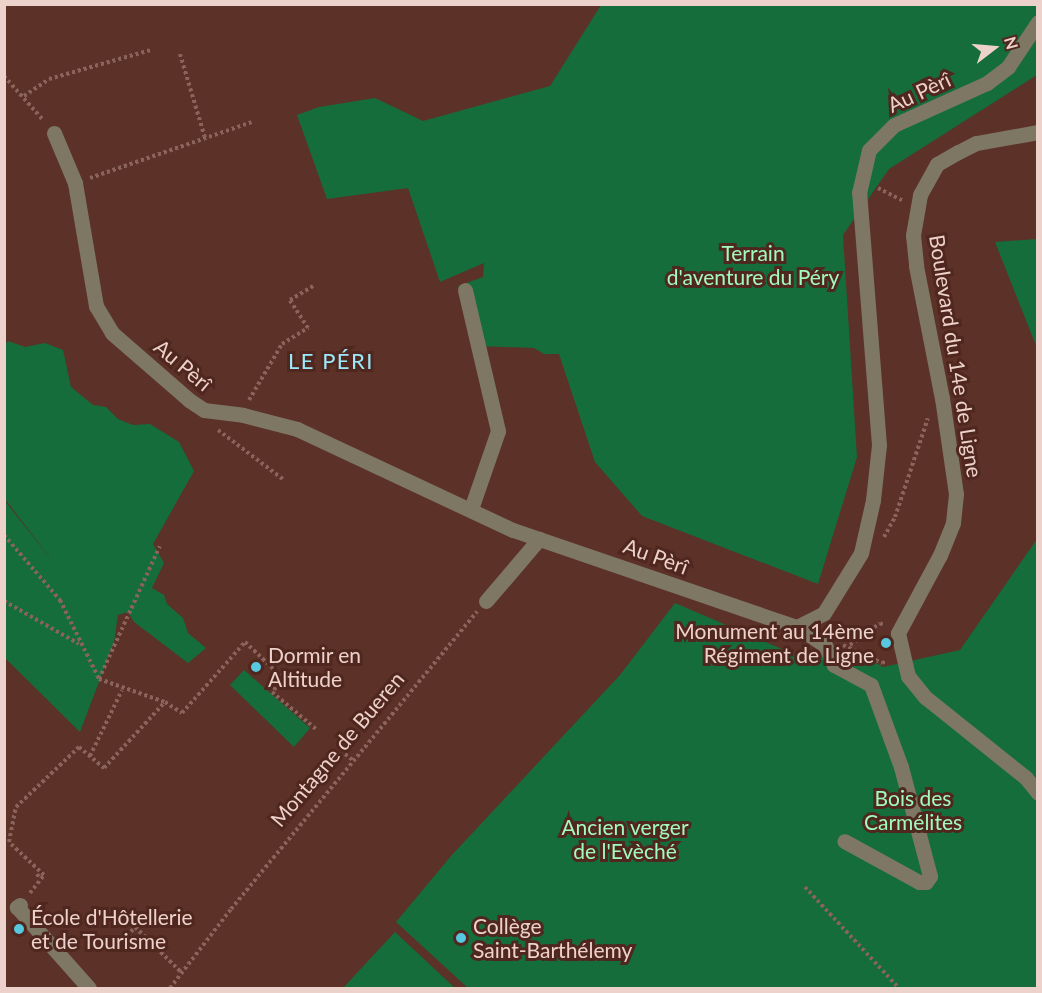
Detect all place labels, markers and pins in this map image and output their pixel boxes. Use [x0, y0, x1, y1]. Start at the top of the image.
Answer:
place label: Monument au 14ème Régiment de Ligne [675, 618, 874, 668]
marker: Monument au 14ème Régiment de Ligne [879, 636, 893, 650]
place label: Dormir en Altitude [268, 642, 362, 692]
marker: Dormir en Altitude [249, 660, 263, 674]
place label: École d'Hôtellerie et de Tourisme [31, 904, 193, 954]
place label: Collège Saint-Barthélemy [473, 913, 632, 963]
marker: École d'Hôtellerie et de Tourisme [12, 922, 26, 936]
marker: Collège Saint-Barthélemy [454, 931, 468, 945]

